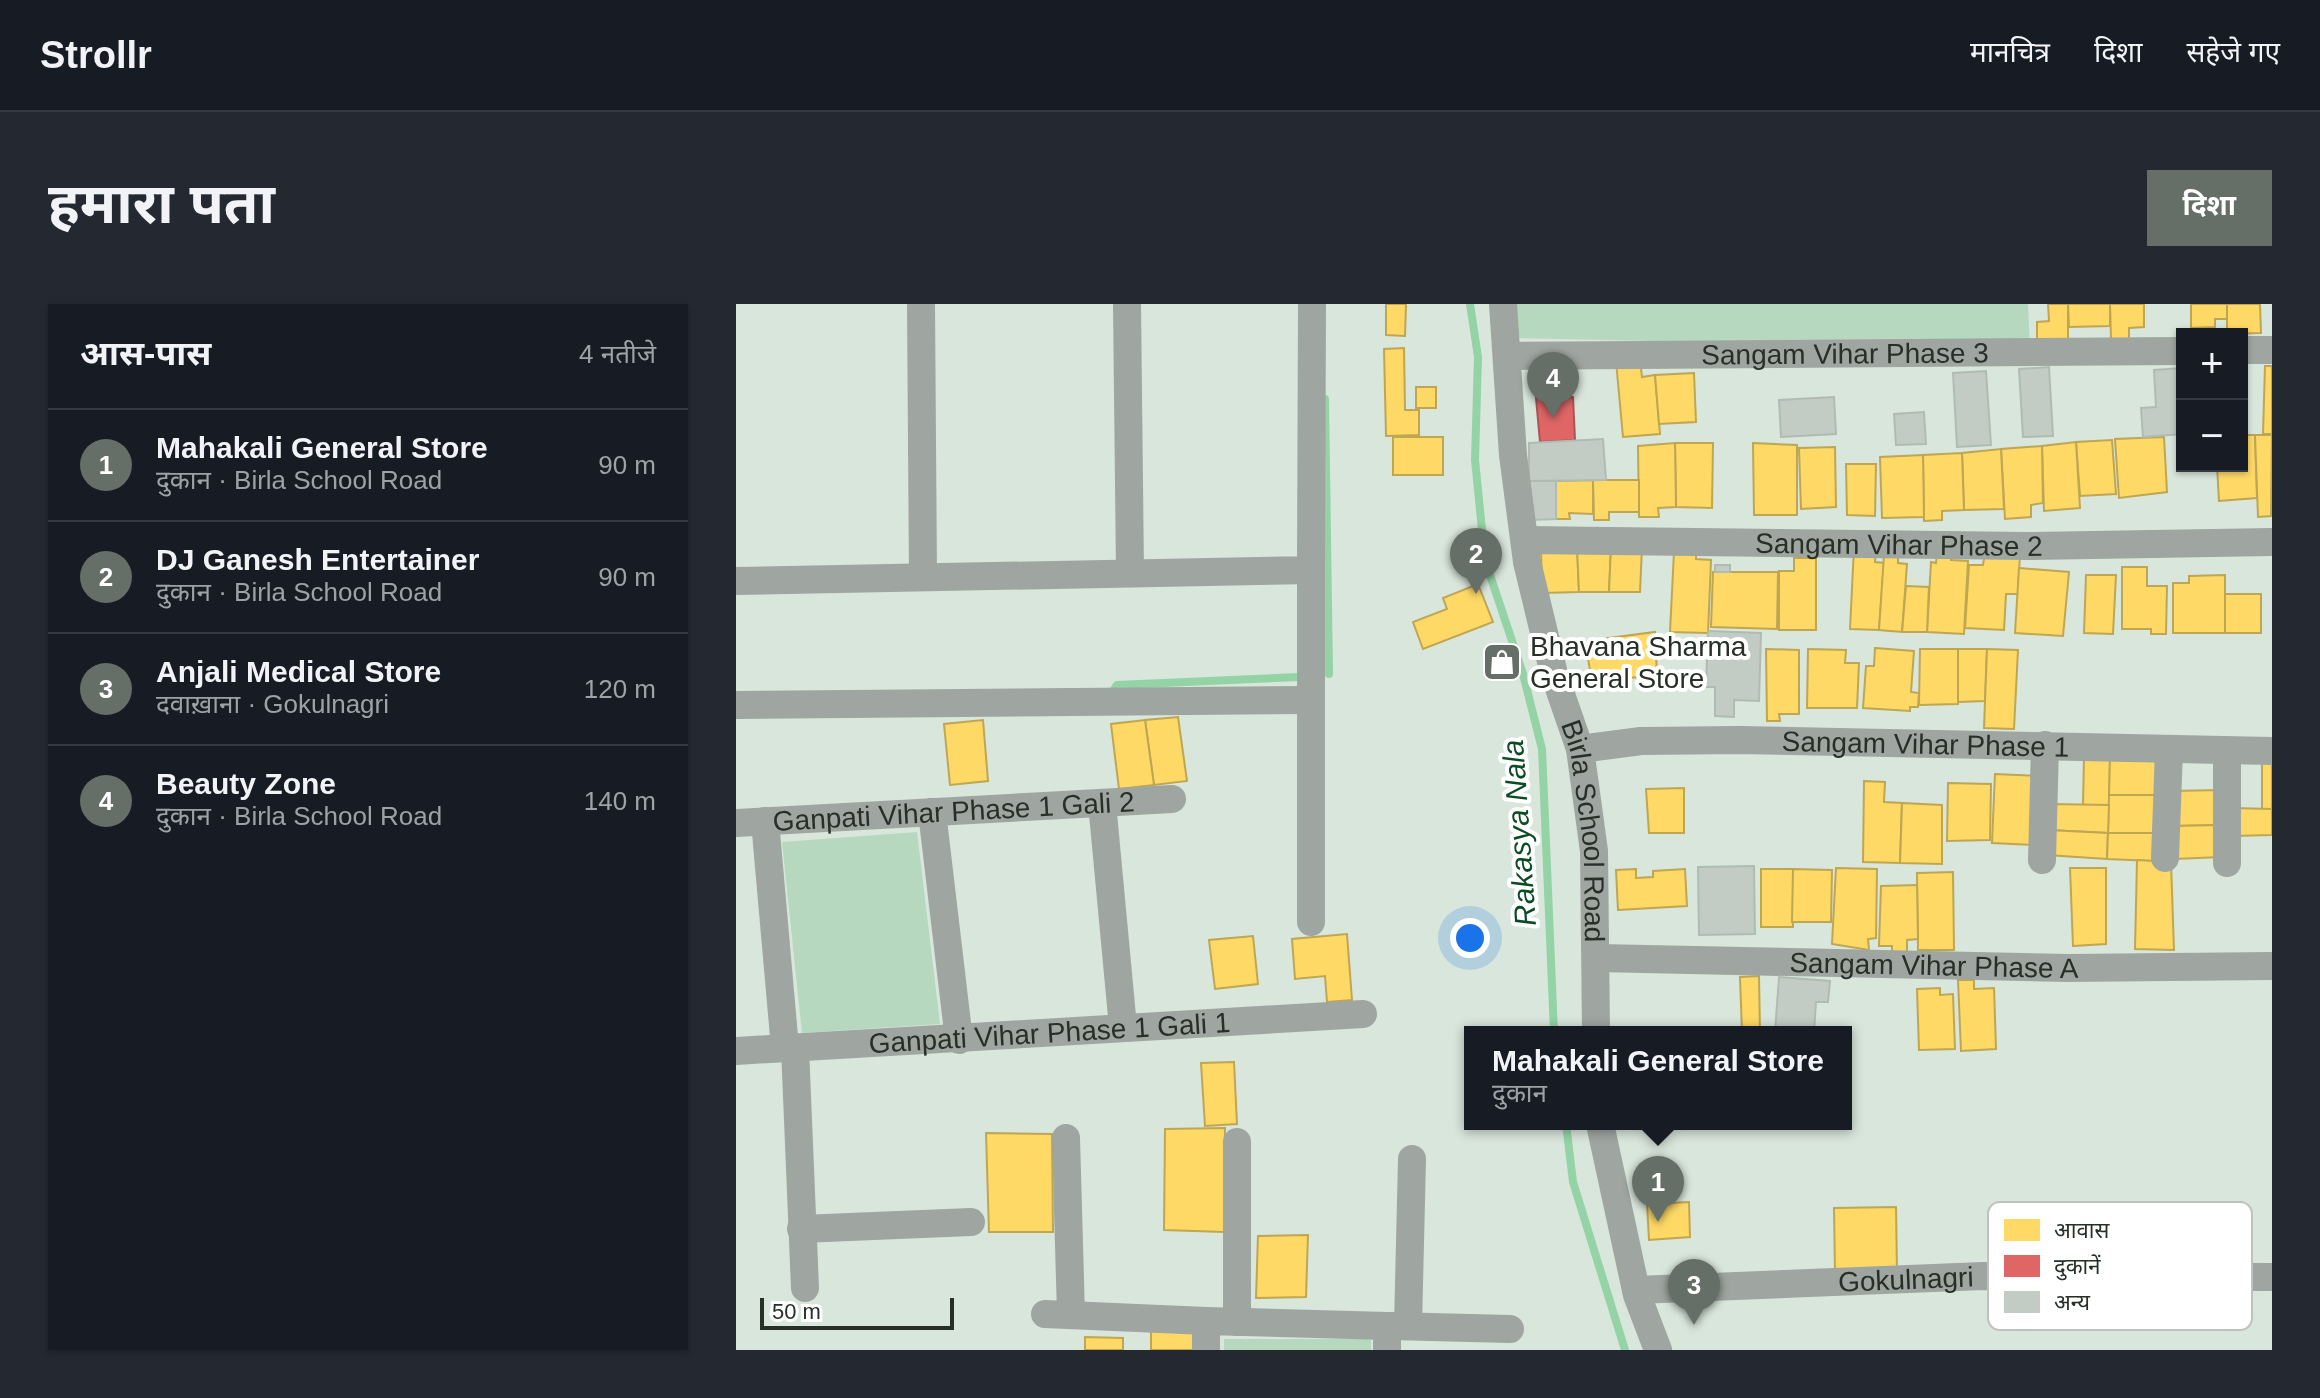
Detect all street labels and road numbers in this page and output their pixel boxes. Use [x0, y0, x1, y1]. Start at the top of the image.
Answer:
street label: Sangam Vihar Phase 3 [1701, 337, 1989, 370]
street label: Sangam Vihar Phase 2 [1755, 527, 2043, 562]
street label: Birla School Road [1556, 716, 1611, 943]
street label: Sangam Vihar Phase 1 [1781, 725, 2070, 762]
street label: Ganpati Vihar Phase 1 Gali 2 [772, 786, 1135, 836]
street label: Sangam Vihar Phase A [1789, 947, 2079, 984]
street label: Ganpati Vihar Phase 1 Gali 1 [868, 1006, 1231, 1059]
street label: Gokulnagri [1837, 1261, 1974, 1297]

